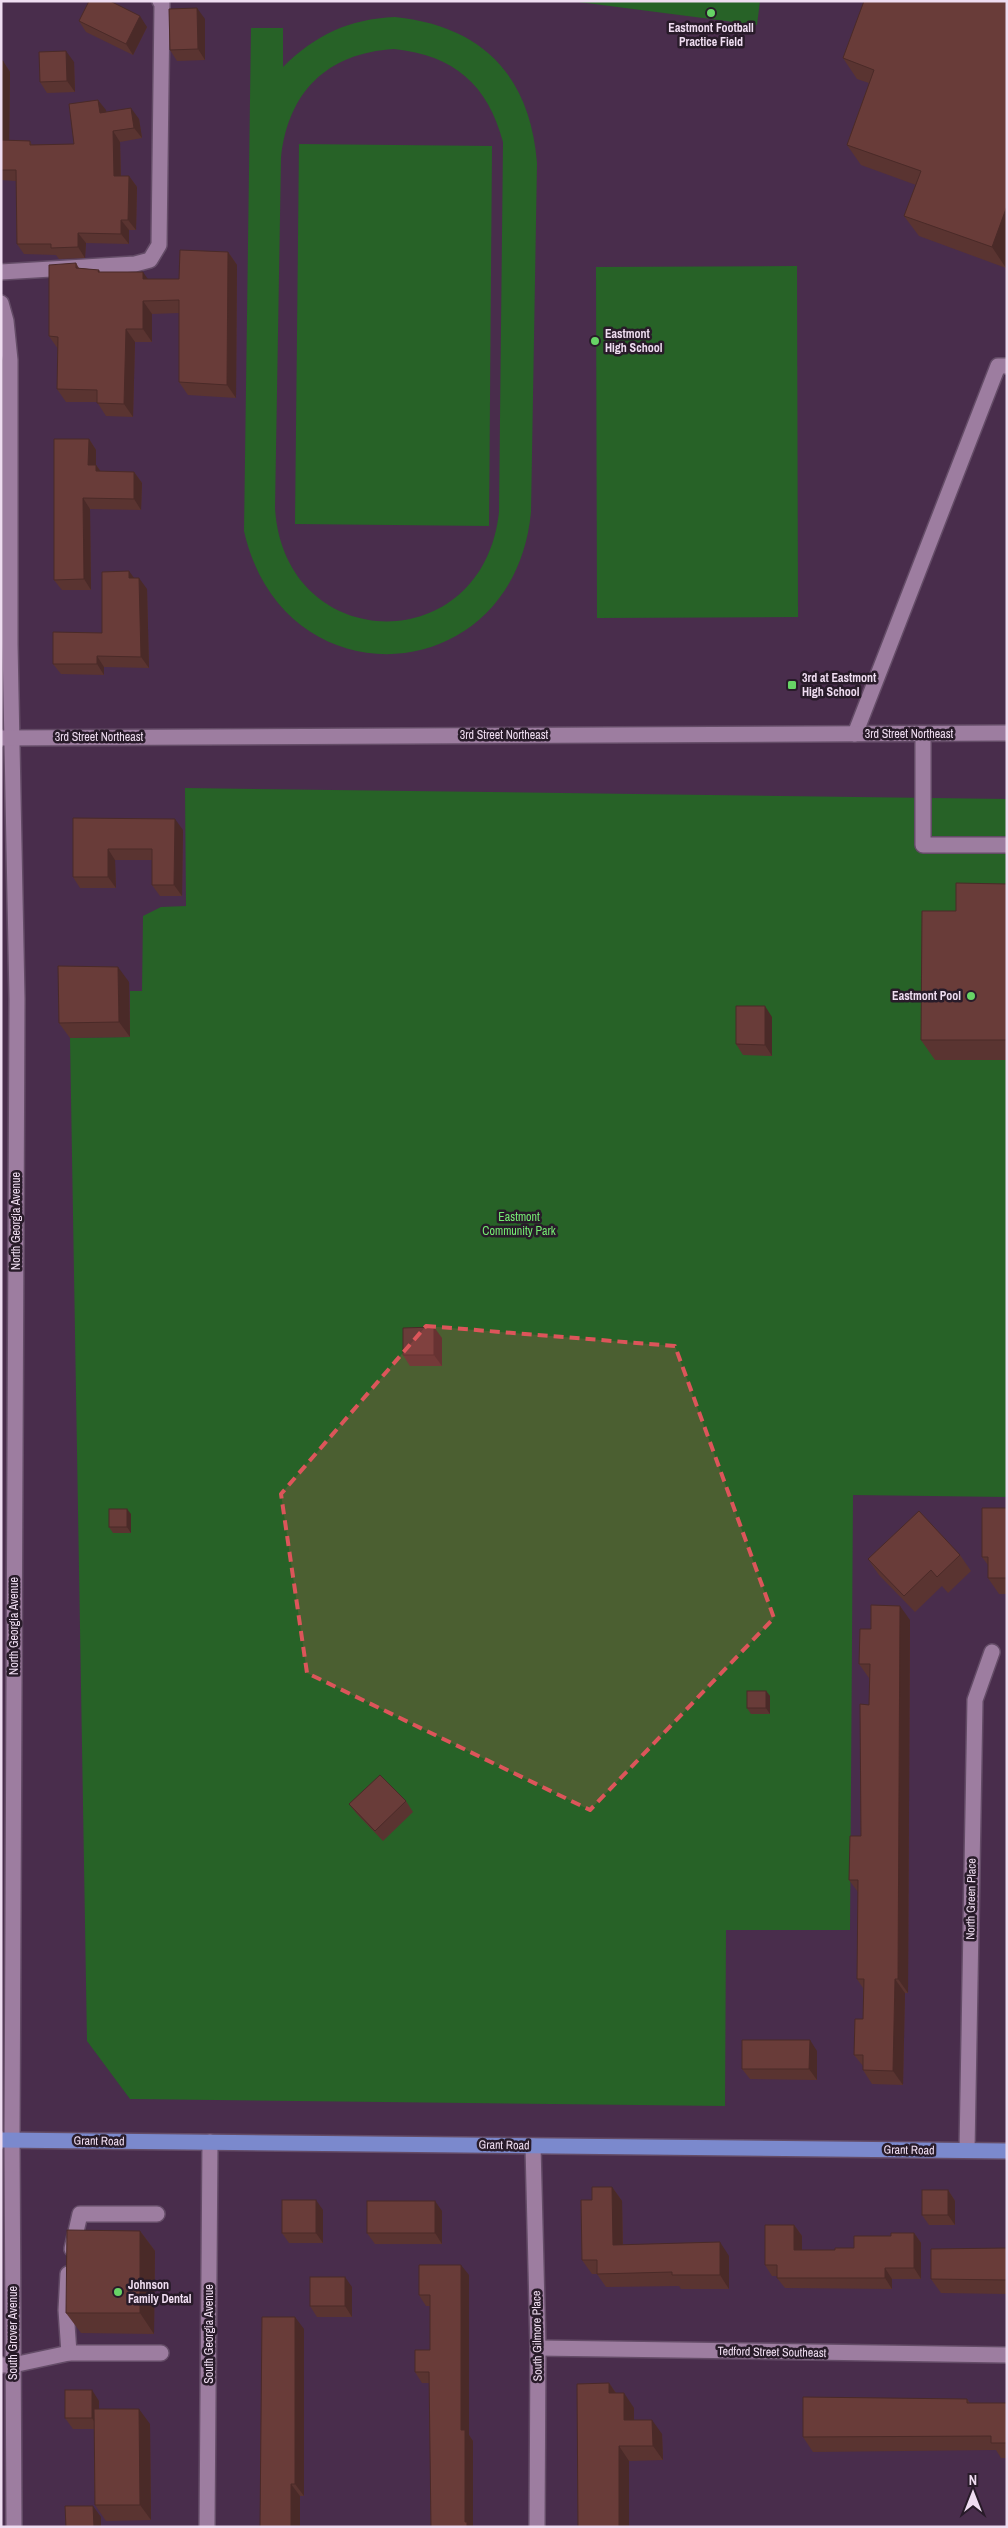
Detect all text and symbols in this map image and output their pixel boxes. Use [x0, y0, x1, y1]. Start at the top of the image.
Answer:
marker: Eastmont Football Practice Field [705, 7, 717, 19]
place label: Eastmont Football Practice Field [668, 20, 754, 50]
place label: Eastmont High School [605, 326, 663, 356]
marker: Eastmont High School [589, 335, 601, 347]
place label: 3rd at Eastmont High School [802, 670, 877, 700]
marker: 3rd at Eastmont High School [786, 679, 798, 691]
street label: 3rd Street Northeast [865, 726, 954, 742]
street label: 3rd Street Northeast [460, 727, 549, 743]
street label: 3rd Street Northeast [55, 729, 144, 745]
place label: Eastmont Pool [892, 988, 961, 1004]
marker: Eastmont Pool [965, 990, 977, 1002]
street label: North Georgia Avenue [8, 1172, 24, 1270]
park label: Eastmont Community Park [482, 1209, 556, 1239]
street label: North Georgia Avenue [6, 1577, 22, 1675]
street label: North Green Place [962, 1858, 980, 1940]
street label: Grant Road [73, 2133, 125, 2149]
street label: Grant Road [478, 2137, 530, 2153]
street label: Grant Road [883, 2142, 935, 2158]
place label: Johnson Family Dental [128, 2277, 192, 2307]
street label: South Georgia Avenue [201, 2284, 217, 2384]
street label: South Grover Avenue [5, 2286, 21, 2380]
marker: Johnson Family Dental [112, 2286, 124, 2298]
street label: South Gilmore Place [528, 2290, 546, 2382]
street label: Tedford Street Southeast [717, 2343, 827, 2361]
north arrow [948, 2468, 998, 2518]
text: N [969, 2471, 977, 2489]

